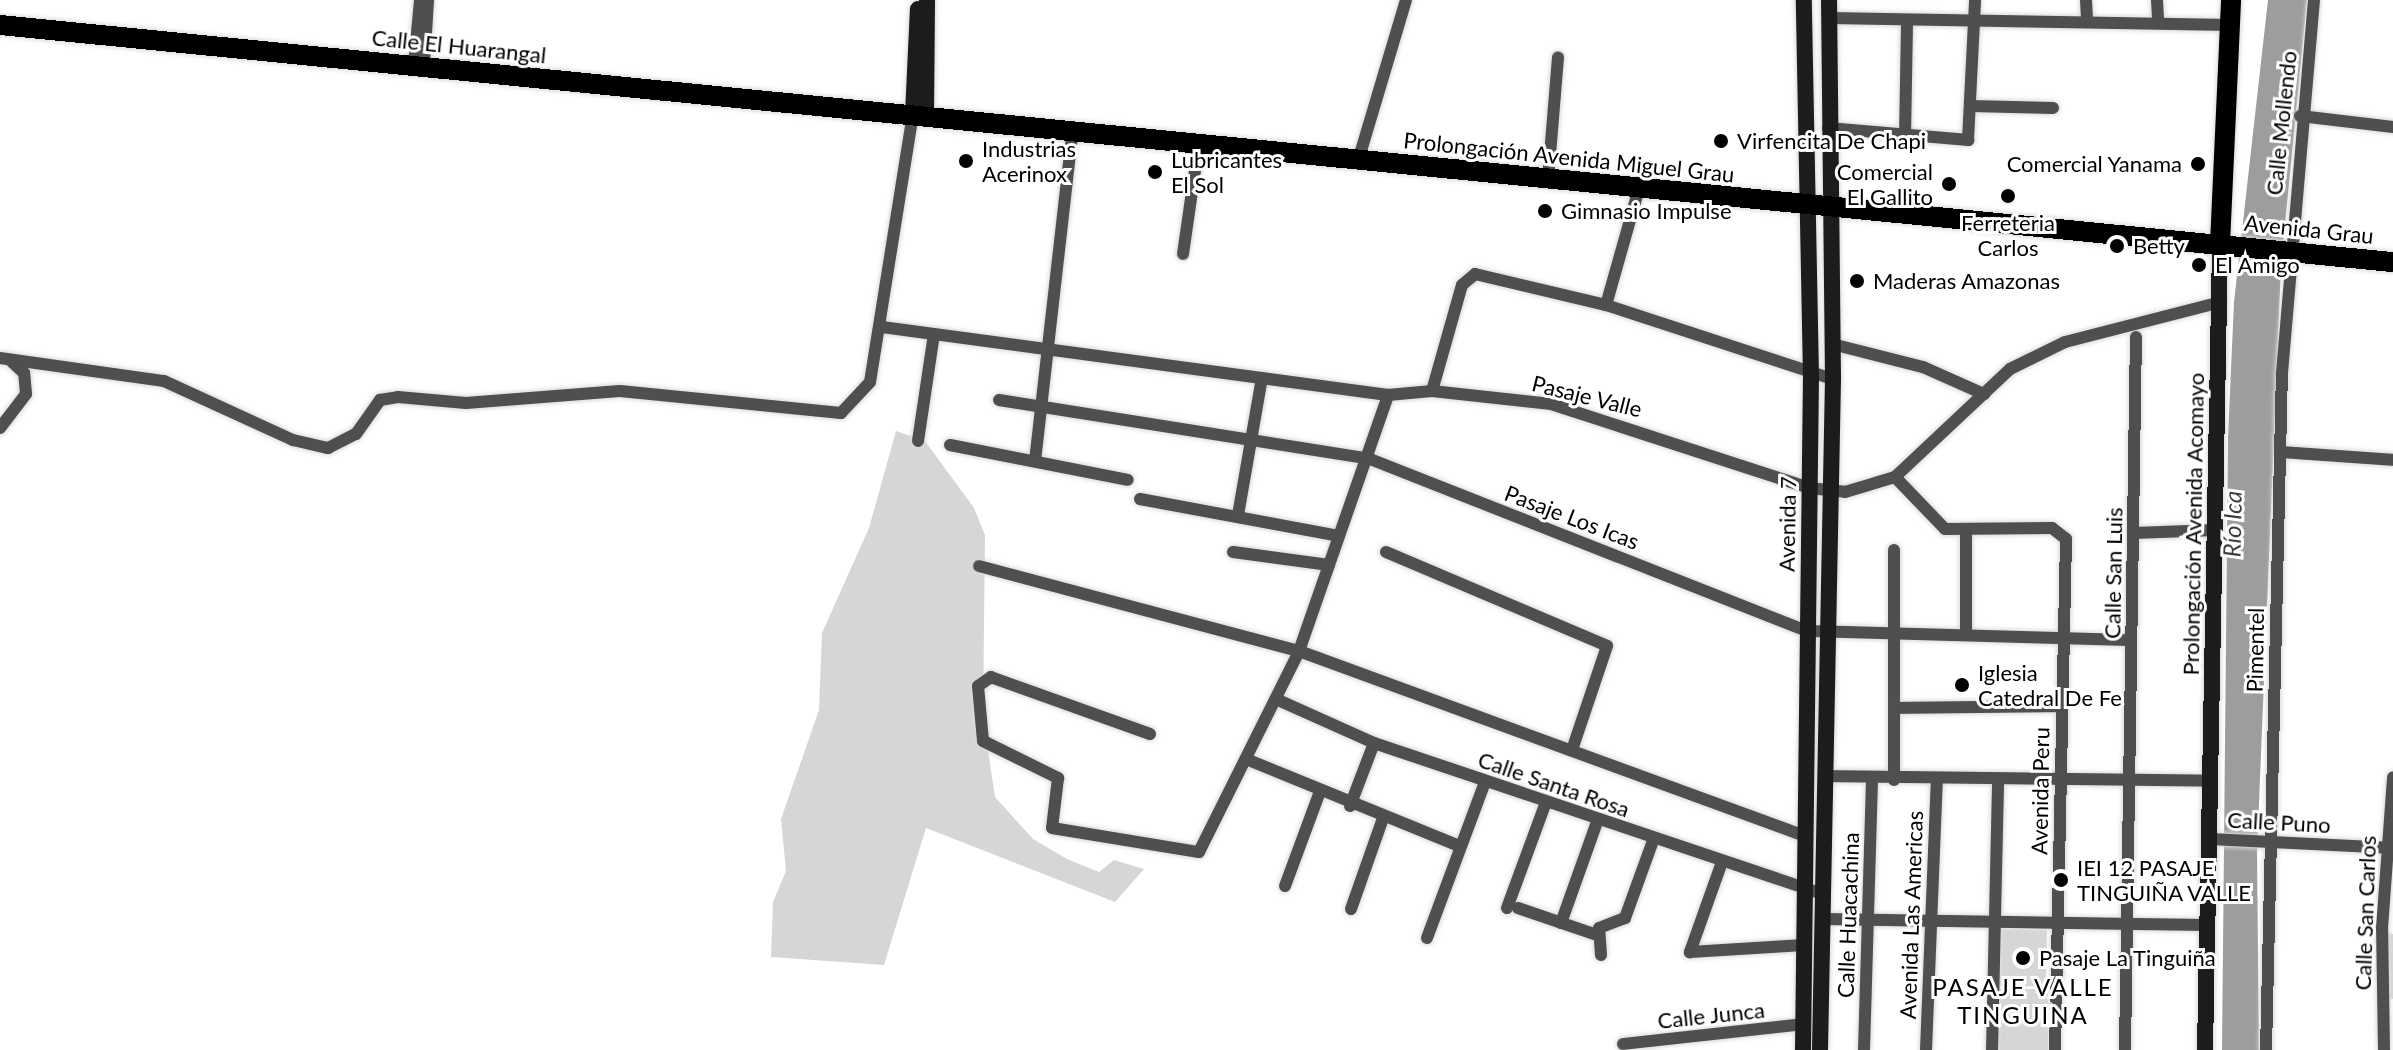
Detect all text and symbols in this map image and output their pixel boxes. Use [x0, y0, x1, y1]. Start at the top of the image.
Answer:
street label: Calle El Huarangal [371, 24, 547, 68]
street label: Calle Mollendo [2260, 50, 2302, 196]
street label: Prolongación Avenida Miguel Grau [1402, 126, 1736, 188]
place label: Virfencita De Chapi [1737, 128, 1926, 154]
marker: Virfencita De Chapi [1712, 132, 1730, 150]
place label: Industrias Acerinox [982, 135, 1076, 186]
place label: Lubricantes El Sol [1171, 146, 1282, 198]
place label: Comercial Yanama [2006, 151, 2182, 177]
marker: Industrias Acerinox [957, 152, 975, 170]
marker: Comercial Yanama [2189, 155, 2207, 173]
place label: Comercial El Gallito [1837, 158, 1933, 210]
marker: Lubricantes El Sol [1146, 163, 1164, 181]
marker: Comercial El Gallito [1940, 175, 1958, 193]
marker: Ferreteria Carlos [1999, 187, 2017, 205]
place label: Gimnasio Impulse [1561, 198, 1731, 224]
marker: Gimnasio Impulse [1536, 202, 1554, 220]
place label: Ferreteria Carlos [1961, 209, 2055, 260]
street label: Avenida Grau [2243, 209, 2375, 249]
place label: Betty [2133, 233, 2185, 259]
marker: Betty [2108, 237, 2126, 255]
place label: El Amigo [2215, 252, 2300, 278]
marker: El Amigo [2190, 256, 2208, 274]
place label: Maderas Amazonas [1873, 268, 2061, 294]
marker: Maderas Amazonas [1848, 272, 1866, 290]
street label: Pasaje Valle [1529, 370, 1645, 422]
street label: Prolongación Avenida Acomayo [2177, 372, 2209, 676]
street label: Avenida 7 [1773, 476, 1801, 572]
street label: Pasaje Los Icas [1501, 479, 1643, 555]
water label: Río Ica [2217, 491, 2247, 557]
street label: Calle San Luis [2099, 507, 2127, 639]
street label: Pimentel [2241, 607, 2269, 693]
place label: Iglesia Catedral De Fe [1978, 659, 2122, 710]
marker: Iglesia Catedral De Fe [1953, 676, 1971, 694]
street label: Avenida Peru [2026, 727, 2054, 855]
street label: Calle Santa Rosa [1475, 746, 1633, 822]
street label: Calle Puno [2227, 806, 2331, 838]
street label: Avenida Las Americas [1894, 810, 1928, 1020]
street label: Calle Huacachina [1832, 832, 1864, 998]
street label: Calle San Carlos [2349, 835, 2381, 991]
place label: IEI 12 PASAJE TINGUIÑA VALLE [2077, 854, 2253, 906]
marker: IEI 12 PASAJE TINGUIÑA VALLE [2052, 871, 2070, 889]
place label: Pasaje La Tinguiña [2039, 945, 2216, 971]
marker: Pasaje La Tinguiña [2014, 949, 2032, 967]
district label: PASAJE VALLE TINGUINA [1932, 973, 2114, 1029]
street label: Calle Junca [1656, 996, 1766, 1034]

